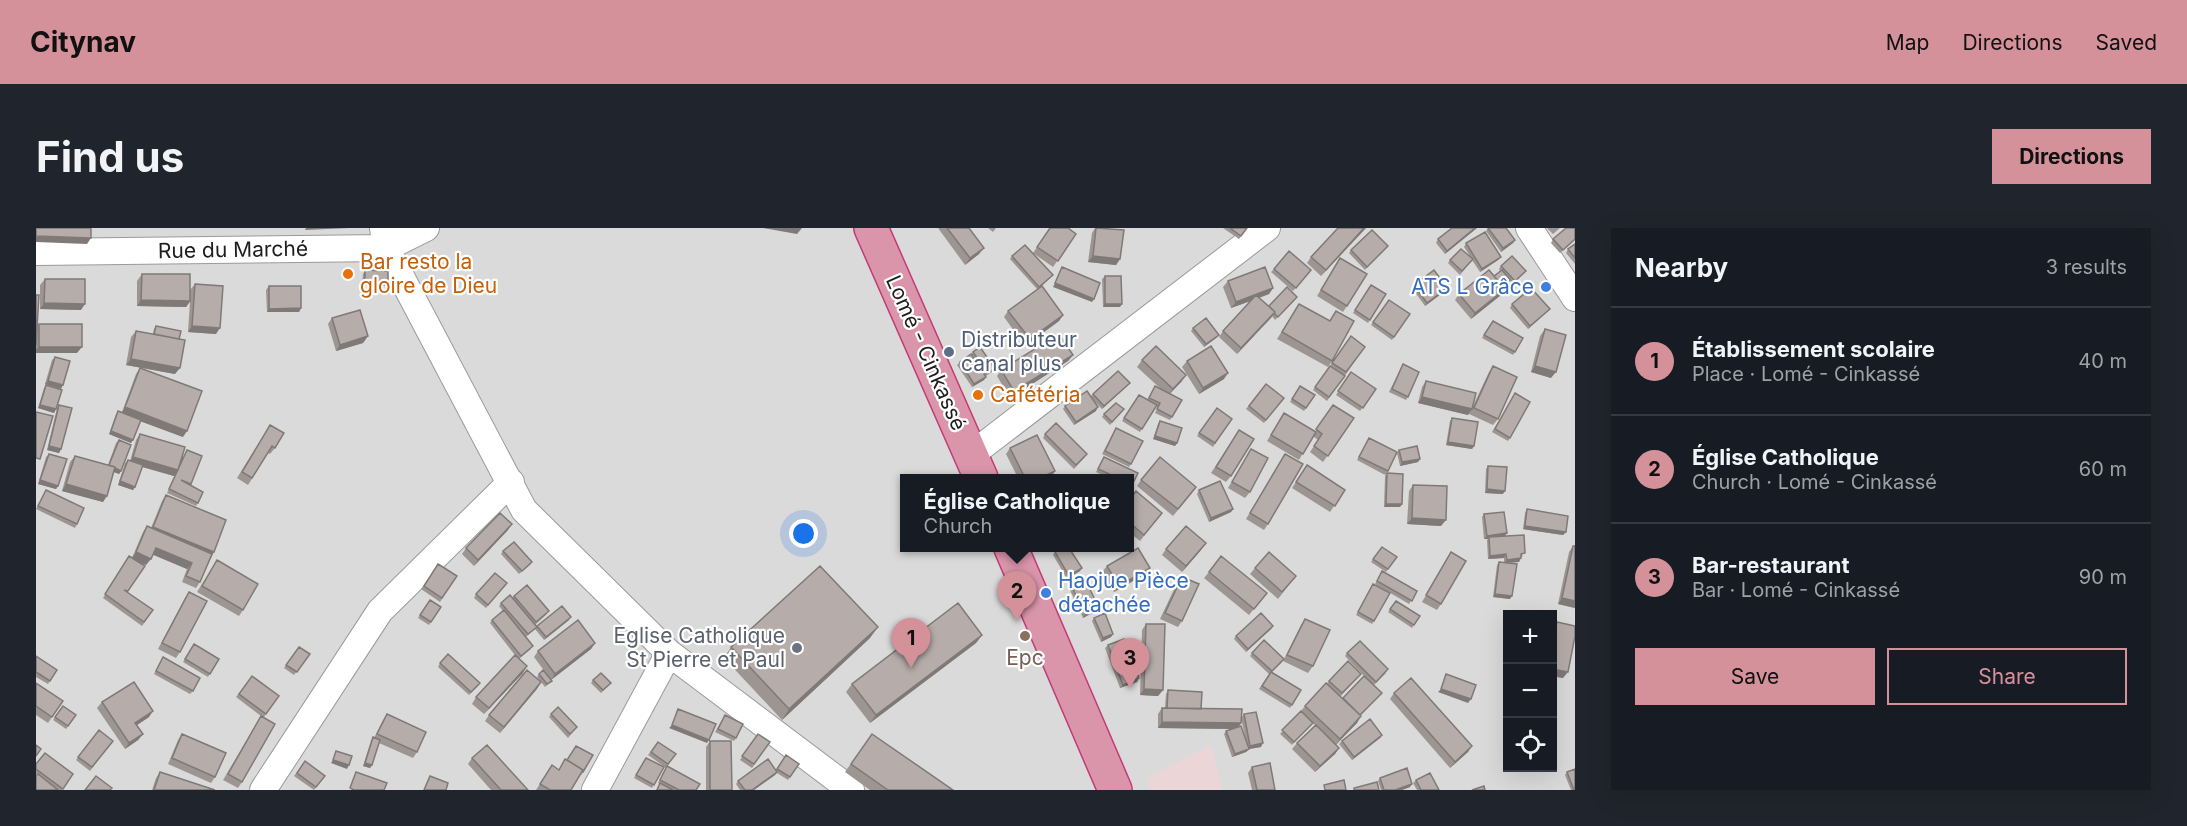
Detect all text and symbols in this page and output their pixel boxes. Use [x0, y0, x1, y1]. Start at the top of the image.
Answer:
text: Citynav [30, 25, 136, 59]
text: Map [1886, 30, 1929, 55]
text: Directions [1962, 30, 2063, 55]
text: Saved [2096, 30, 2157, 55]
button: Directions [1992, 129, 2151, 184]
text: Find us [36, 131, 184, 182]
street label: Rue du Marché [158, 236, 308, 263]
place label: Bar resto la gloire de Dieu [360, 249, 497, 298]
text: Nearby [1635, 252, 1728, 283]
text: 3 results [2046, 255, 2127, 279]
marker: Bar resto la gloire de Dieu [341, 267, 355, 281]
street label: Lomé - Cinkassé [881, 271, 972, 434]
place label: ATS L Grâce [1411, 274, 1534, 299]
marker: ATS L Grâce [1539, 280, 1553, 294]
place label: Distributeur canal plus [961, 327, 1077, 376]
text: Établissement scolaire [1692, 336, 1935, 362]
marker: Distributeur canal plus [942, 345, 956, 359]
text: 1 [1650, 349, 1659, 373]
text: 40 m [2078, 349, 2127, 373]
text: Place · Lomé - Cinkassé [1692, 362, 1920, 386]
place label: Cafétéria [990, 382, 1081, 407]
marker: Cafétéria [971, 388, 985, 402]
text: Église Catholique [1692, 444, 1879, 470]
text: 2 [1648, 457, 1661, 481]
text: 60 m [2079, 457, 2127, 481]
text: Church · Lomé - Cinkassé [1692, 470, 1937, 494]
popup [900, 474, 1134, 552]
text: Église Catholique [924, 488, 1110, 514]
text: Church [924, 514, 992, 538]
your location [789, 519, 818, 548]
text: Bar-restaurant [1692, 552, 1849, 578]
text: 3 [1648, 565, 1661, 589]
text: 90 m [2079, 565, 2127, 589]
place label: Haojue Pièce détachée [1058, 568, 1189, 617]
pin: 2 [998, 572, 1036, 621]
text: Bar · Lomé - Cinkassé [1692, 578, 1900, 602]
marker: Haojue Pièce détachée [1039, 586, 1053, 600]
map controls [1503, 610, 1557, 772]
button: + [1503, 610, 1557, 664]
pin: 1 [892, 618, 930, 668]
place label: Eglise Catholique St Pierre et Paul [613, 623, 785, 672]
marker: Epc [1018, 629, 1032, 643]
pin: 3 [1110, 638, 1150, 688]
marker: Eglise Catholique St Pierre et Paul [790, 641, 804, 655]
place label: Epc [1006, 645, 1044, 670]
button: Save [1635, 648, 1875, 705]
button: Share [1887, 648, 2127, 705]
button: − [1503, 664, 1557, 718]
button: locate [1503, 718, 1557, 772]

